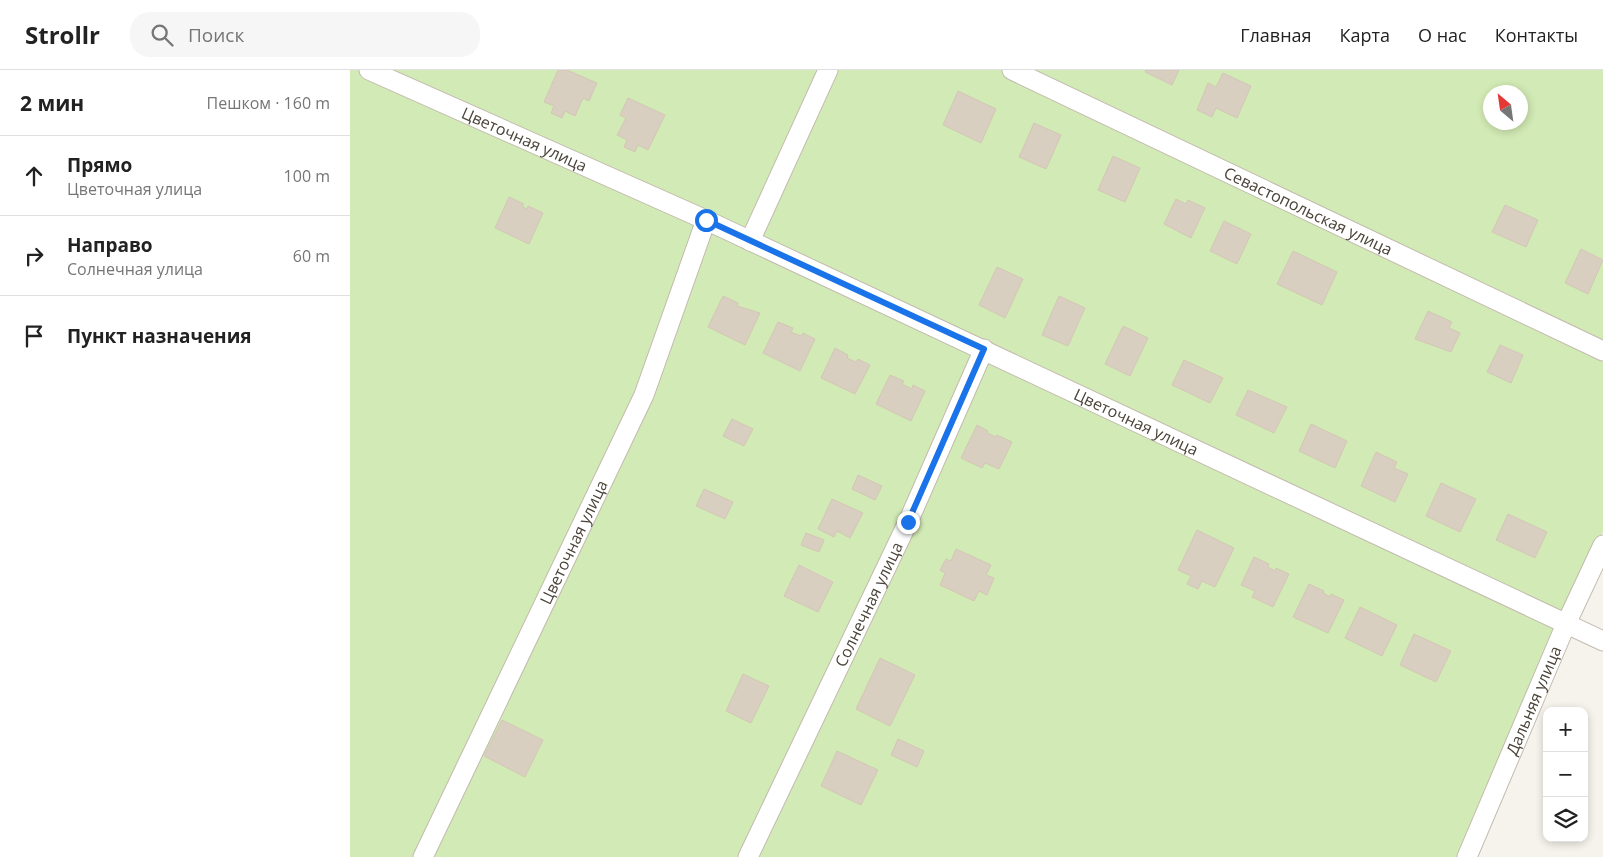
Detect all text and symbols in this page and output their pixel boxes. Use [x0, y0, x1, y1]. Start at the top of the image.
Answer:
search box [130, 12, 480, 57]
text: Strollr [25, 18, 100, 51]
icon: search [148, 21, 176, 49]
text: Поиск [188, 22, 244, 48]
text: Главная [1240, 23, 1312, 47]
text: Карта [1340, 23, 1390, 47]
text: О нас [1418, 23, 1467, 47]
text: Контакты [1495, 23, 1578, 47]
north arrow [1483, 85, 1528, 130]
text: 2 мин [20, 89, 84, 117]
text: Пешком · 160 m [207, 92, 330, 114]
street label: Цветочная улица [458, 102, 591, 177]
text: Прямо [67, 152, 132, 178]
street label: Севастопольская улица [1220, 161, 1396, 260]
icon: ahead [20, 162, 48, 190]
text: 100 m [284, 165, 330, 187]
text: Цветочная улица [67, 178, 202, 200]
route start [695, 209, 718, 232]
text: Направо [67, 232, 153, 258]
icon: right [20, 242, 48, 270]
text: 60 m [293, 245, 330, 267]
text: Солнечная улица [67, 258, 203, 280]
icon: arrive [20, 322, 48, 350]
text: Пункт назначения [67, 323, 252, 349]
street label: Цветочная улица [1070, 383, 1202, 461]
street label: Цветочная улица [535, 476, 613, 608]
route end [897, 511, 920, 534]
street label: Солнечная улица [829, 538, 908, 670]
street label: Дальняя улица [1501, 643, 1566, 759]
map controls [1543, 707, 1588, 842]
button: + [1543, 707, 1588, 752]
button: − [1543, 752, 1588, 797]
button: layers [1543, 797, 1588, 842]

